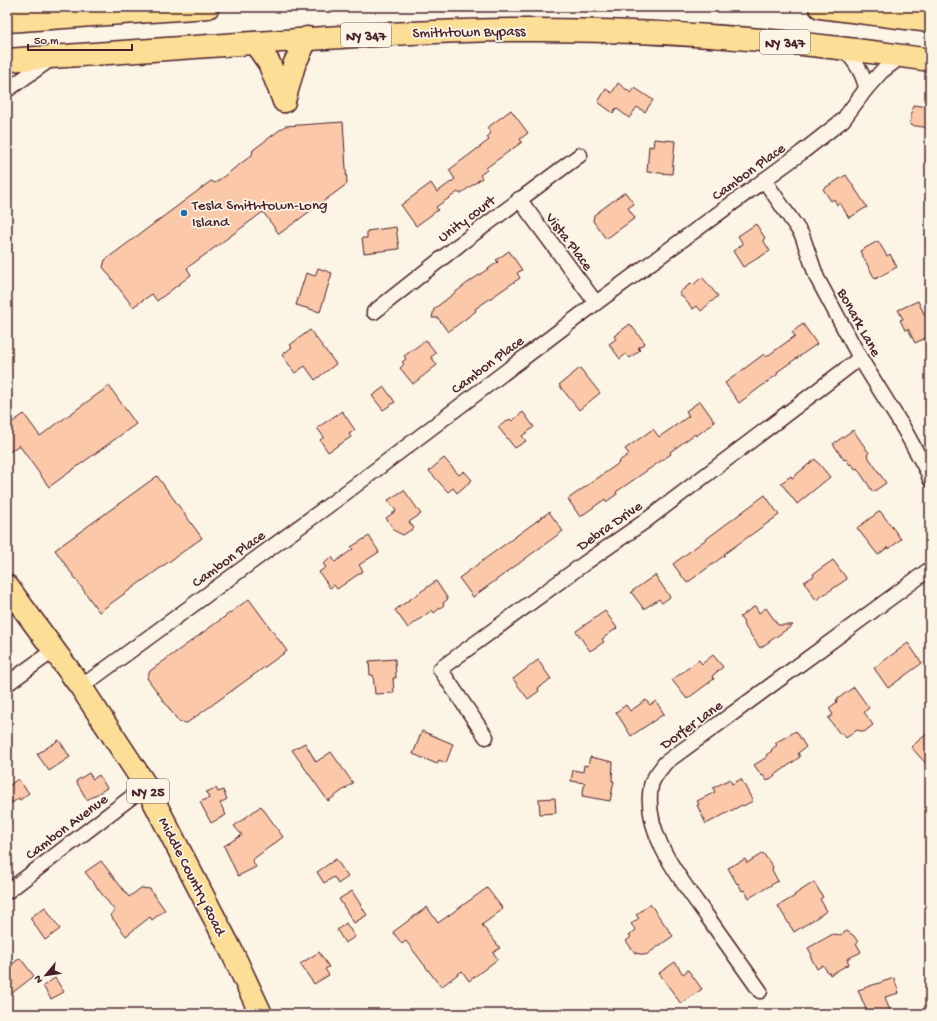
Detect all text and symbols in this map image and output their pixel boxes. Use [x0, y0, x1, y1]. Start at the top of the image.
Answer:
road number: NY 347 [341, 23, 391, 47]
street label: Smithtown Bypass [412, 23, 526, 43]
scale bar [28, 26, 132, 52]
road number: NY 347 [760, 30, 810, 54]
text: 50 m [34, 35, 59, 49]
street label: Cambon Place [709, 140, 790, 205]
street label: Unity court [435, 191, 501, 247]
place label: Tesla Smithtown-Long Island [191, 197, 328, 232]
marker: Tesla Smithtown-Long Island [179, 208, 189, 218]
street label: Vista Place [540, 209, 596, 275]
street label: Bonark Lane [832, 285, 884, 360]
street label: Cambon Place [448, 332, 528, 399]
street label: Debra Drive [573, 498, 646, 556]
street label: Cambon Place [189, 527, 270, 592]
street label: Dorfer Lane [657, 697, 727, 755]
road number: NY 25 [127, 779, 169, 803]
street label: Cambon Avenue [22, 791, 112, 864]
street label: Middle Country Road [153, 814, 230, 940]
north arrow [26, 955, 66, 995]
text: N [32, 973, 46, 985]

